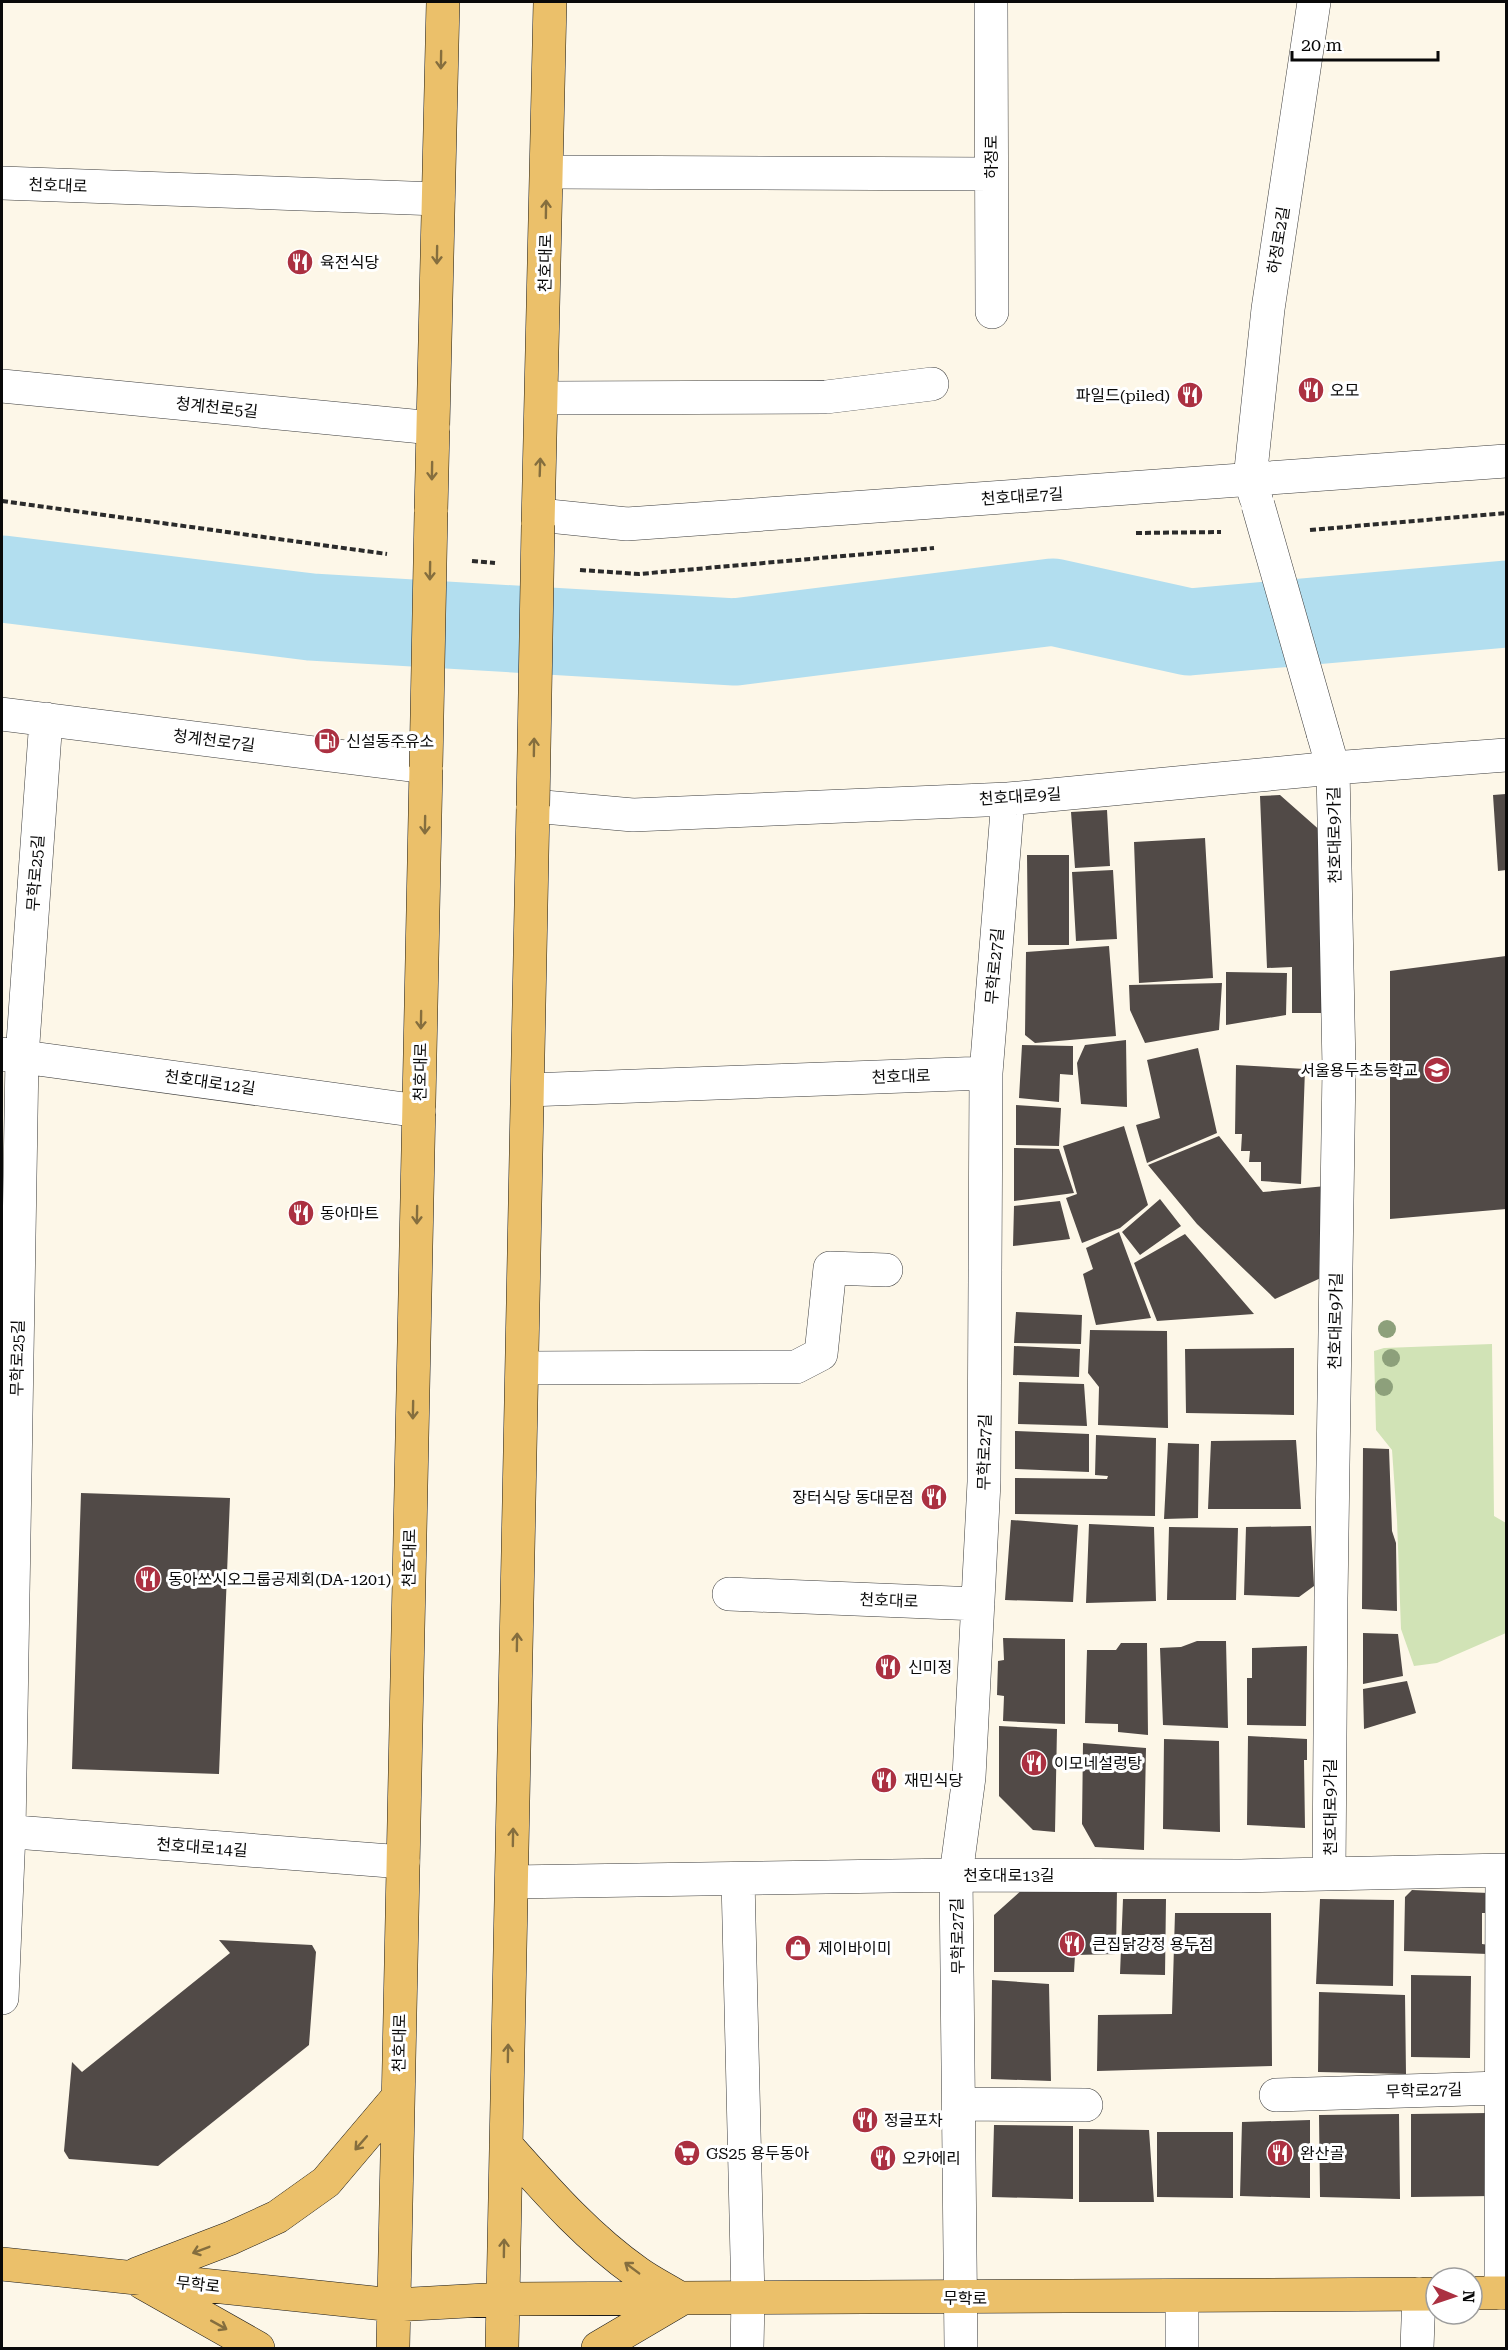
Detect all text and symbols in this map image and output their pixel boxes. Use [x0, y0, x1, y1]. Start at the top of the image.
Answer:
scale bar [1292, 24, 1438, 62]
text: 20 m [1301, 34, 1342, 55]
one-way arrow [436, 49, 447, 69]
street label: 하정로 [982, 135, 1001, 179]
street label: 천호대로 [28, 175, 88, 196]
one-way arrow [540, 199, 552, 219]
street label: 하정로2길 [1264, 205, 1293, 275]
street label: 천호대로 [535, 233, 556, 293]
one-way arrow [431, 244, 443, 264]
restaurant icon: 육전식당 [285, 247, 315, 277]
place label: 육전식당 [320, 253, 379, 272]
restaurant icon: 오모 [1296, 375, 1326, 405]
restaurant icon: 파일드(piled) [1175, 380, 1205, 410]
place label: 오모 [1330, 381, 1359, 400]
place label: 파일드(piled) [1076, 386, 1170, 405]
street label: 청계천로5길 [175, 394, 259, 421]
one-way arrow [534, 457, 546, 477]
one-way arrow [427, 460, 438, 480]
street label: 천호대로7길 [980, 484, 1064, 509]
one-way arrow [424, 560, 436, 580]
street label: 청계천로7길 [172, 726, 256, 755]
fuel station icon: 신설동주유소 [312, 726, 342, 756]
place label: 신설동주유소 [346, 732, 434, 751]
one-way arrow [528, 738, 540, 758]
street label: 천호대로9길 [978, 784, 1062, 809]
street label: 천호대로9가길 [1324, 786, 1345, 884]
one-way arrow [419, 815, 431, 835]
street label: 무학로25길 [23, 834, 48, 912]
street label: 무학로27길 [982, 927, 1007, 1005]
one-way arrow [415, 1010, 427, 1030]
street label: 천호대로 [410, 1042, 431, 1102]
school or university icon: 서울용두초등학교 [1422, 1055, 1452, 1085]
place label: 서울용두초등학교 [1300, 1061, 1418, 1080]
street label: 천호대로 [871, 1066, 931, 1087]
street label: 천호대로12길 [163, 1067, 257, 1098]
restaurant icon: 동아마트 [286, 1198, 316, 1228]
place label: 동아마트 [320, 1204, 379, 1223]
one-way arrow [411, 1205, 423, 1225]
street label: 천호대로9가길 [1325, 1272, 1346, 1370]
street label: 무학로25길 [7, 1319, 28, 1397]
one-way arrow [407, 1400, 418, 1420]
street label: 무학로27길 [974, 1413, 995, 1491]
restaurant icon: 장터식당 동대문점 [919, 1482, 949, 1512]
place label: 장터식당 동대문점 [792, 1488, 914, 1507]
street label: 천호대로 [399, 1528, 420, 1588]
restaurant icon: 동아쏘시오그룹공제회(DA-1201) [133, 1564, 163, 1594]
place label: 동아쏘시오그룹공제회(DA-1201) [168, 1570, 391, 1589]
street label: 천호대로 [859, 1590, 919, 1611]
one-way arrow [511, 1633, 523, 1653]
restaurant icon: 신미정 [873, 1652, 903, 1682]
place label: 신미정 [908, 1658, 952, 1677]
restaurant icon: 이모네설렁탕 [1019, 1748, 1049, 1778]
place label: 이모네설렁탕 [1054, 1754, 1143, 1773]
street label: 천호대로9가길 [1321, 1758, 1340, 1856]
restaurant icon: 재민식당 [869, 1765, 899, 1795]
place label: 재민식당 [904, 1771, 963, 1790]
one-way arrow [507, 1828, 519, 1848]
street label: 천호대로14길 [156, 1835, 248, 1860]
street label: 천호대로13길 [963, 1866, 1055, 1885]
street label: 무학로27길 [947, 1897, 968, 1975]
restaurant icon: 큰집닭강정 용두점 [1057, 1929, 1087, 1959]
shop icon: 제이바이미 [783, 1933, 813, 1963]
place label: 큰집닭강정 용두점 [1092, 1935, 1214, 1954]
place label: 제이바이미 [818, 1939, 892, 1958]
street label: 천호대로 [389, 2013, 410, 2073]
one-way arrow [502, 2044, 514, 2064]
street label: 무학로27길 [1385, 2080, 1463, 2101]
restaurant icon: 정글포차 [850, 2105, 880, 2135]
place label: 정글포차 [884, 2111, 943, 2130]
one-way arrow [354, 2135, 368, 2150]
supermarket icon: GS25 용두동아 [672, 2138, 702, 2168]
restaurant icon: 완산골 [1265, 2138, 1295, 2168]
restaurant icon: 오카에리 [868, 2143, 898, 2173]
place label: GS25 용두동아 [706, 2144, 810, 2163]
place label: 완산골 [1300, 2144, 1344, 2163]
place label: 오카에리 [902, 2149, 961, 2168]
one-way arrow [498, 2239, 510, 2259]
one-way arrow [193, 2245, 211, 2256]
one-way arrow [624, 2262, 640, 2275]
north arrow [1424, 2266, 1484, 2326]
street label: 무학로 [175, 2273, 221, 2296]
street label: 무학로 [943, 2289, 987, 2308]
text: N [1459, 2290, 1478, 2303]
one-way arrow [210, 2320, 227, 2332]

